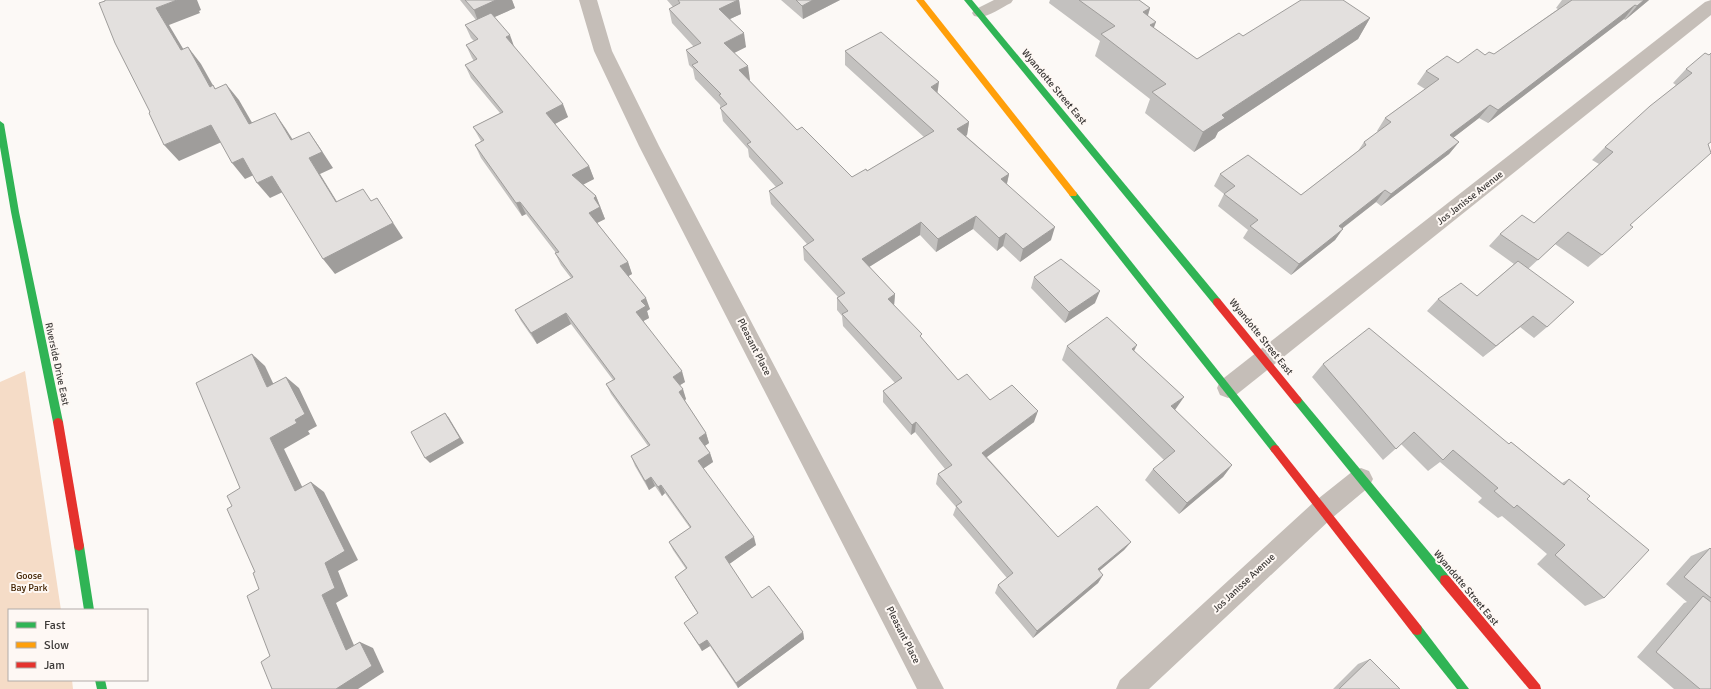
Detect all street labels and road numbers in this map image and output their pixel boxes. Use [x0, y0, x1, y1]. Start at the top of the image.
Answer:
street label: Wyandotte Street East [1019, 47, 1089, 128]
street label: Jos Janisse Avenue [1434, 168, 1506, 228]
street label: Wyandotte Street East [1226, 296, 1296, 378]
street label: Pleasant Place [734, 316, 774, 378]
street label: Riverside Drive East [42, 321, 72, 407]
street label: Wyandotte Street East [1431, 548, 1501, 629]
street label: Jos Janisse Avenue [1210, 551, 1278, 615]
street label: Pleasant Place [883, 604, 923, 666]

